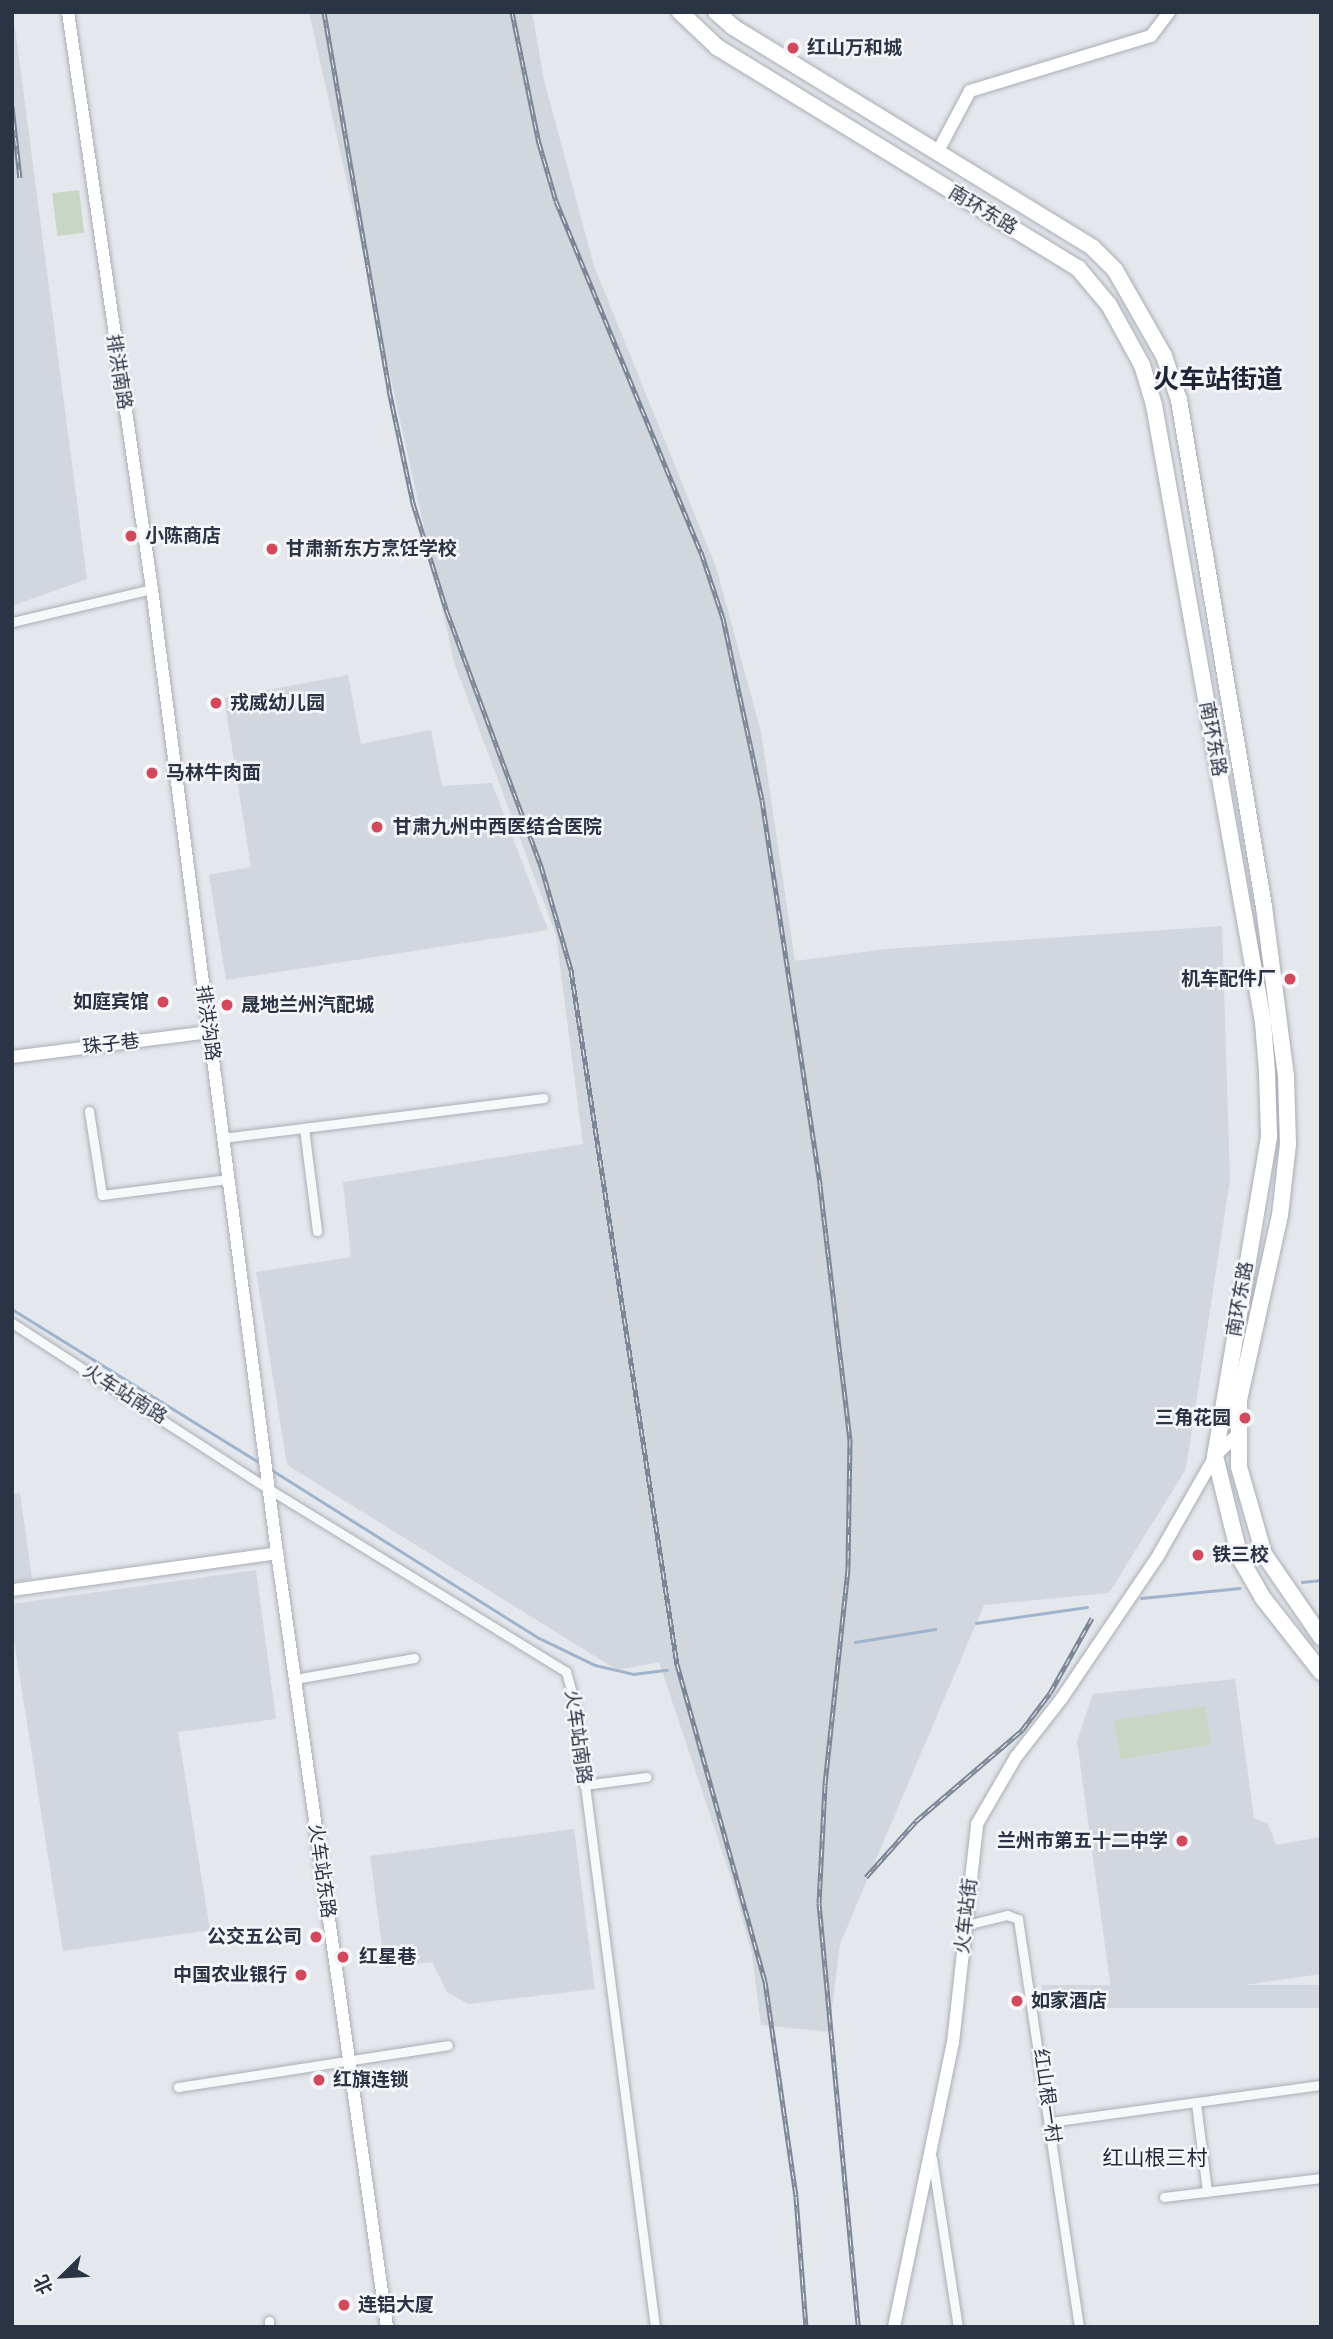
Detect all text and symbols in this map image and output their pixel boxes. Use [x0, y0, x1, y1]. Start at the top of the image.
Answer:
place label: 红山万和城 [807, 37, 902, 59]
marker: 红山万和城 [785, 40, 801, 56]
street label: 南环东路 [945, 181, 1021, 239]
street label: 排洪南路 [102, 333, 136, 411]
district label: 火车站街道 [1153, 364, 1283, 396]
place label: 小陈商店 [145, 525, 221, 547]
marker: 小陈商店 [123, 528, 139, 544]
place label: 甘肃新东方烹饪学校 [286, 538, 457, 560]
marker: 甘肃新东方烹饪学校 [264, 541, 280, 557]
place label: 戎威幼儿园 [230, 692, 325, 714]
marker: 戎威幼儿园 [208, 695, 224, 711]
street label: 南环东路 [1195, 700, 1231, 778]
place label: 马林牛肉面 [166, 762, 261, 784]
marker: 马林牛肉面 [144, 765, 160, 781]
place label: 甘肃九州中西医结合医院 [393, 816, 602, 838]
marker: 甘肃九州中西医结合医院 [367, 817, 387, 837]
place label: 机车配件厂 [1181, 968, 1276, 990]
marker: 机车配件厂 [1282, 971, 1298, 987]
street label: 排洪沟路 [191, 984, 225, 1062]
place label: 如庭宾馆 [73, 991, 149, 1013]
marker: 如庭宾馆 [155, 994, 171, 1010]
place label: 晟地兰州汽配城 [241, 994, 374, 1016]
marker: 晟地兰州汽配城 [219, 997, 235, 1013]
street label: 珠子巷 [81, 1029, 141, 1059]
street label: 南环东路 [1222, 1260, 1258, 1338]
street label: 火车站南路 [79, 1359, 171, 1429]
place label: 三角花园 [1155, 1407, 1231, 1429]
marker: 三角花园 [1237, 1410, 1253, 1426]
place label: 铁三校 [1212, 1544, 1269, 1566]
marker: 铁三校 [1190, 1547, 1206, 1563]
street label: 火车站南路 [560, 1688, 596, 1786]
street label: 火车站东路 [304, 1822, 340, 1920]
place label: 兰州市第五十二中学 [997, 1830, 1168, 1852]
marker: 兰州市第五十二中学 [1174, 1833, 1190, 1849]
street label: 火车站街 [951, 1877, 981, 1955]
place label: 公交五公司 [207, 1926, 302, 1948]
marker: 公交五公司 [308, 1929, 324, 1945]
place label: 红星巷 [359, 1946, 416, 1968]
marker: 红星巷 [333, 1947, 353, 1967]
place label: 中国农业银行 [173, 1964, 287, 1986]
marker: 中国农业银行 [293, 1967, 309, 1983]
place label: 如家酒店 [1031, 1990, 1107, 2012]
marker: 如家酒店 [1009, 1993, 1025, 2009]
street label: 红山根一村 [1029, 2047, 1065, 2145]
place label: 红旗连锁 [333, 2069, 409, 2091]
marker: 红旗连锁 [311, 2072, 327, 2088]
district label: 红山根三村 [1103, 2145, 1207, 2171]
north arrow [28, 2241, 98, 2311]
text: 北 [28, 2271, 59, 2299]
place label: 连铝大厦 [358, 2294, 434, 2316]
marker: 连铝大厦 [336, 2297, 352, 2313]

